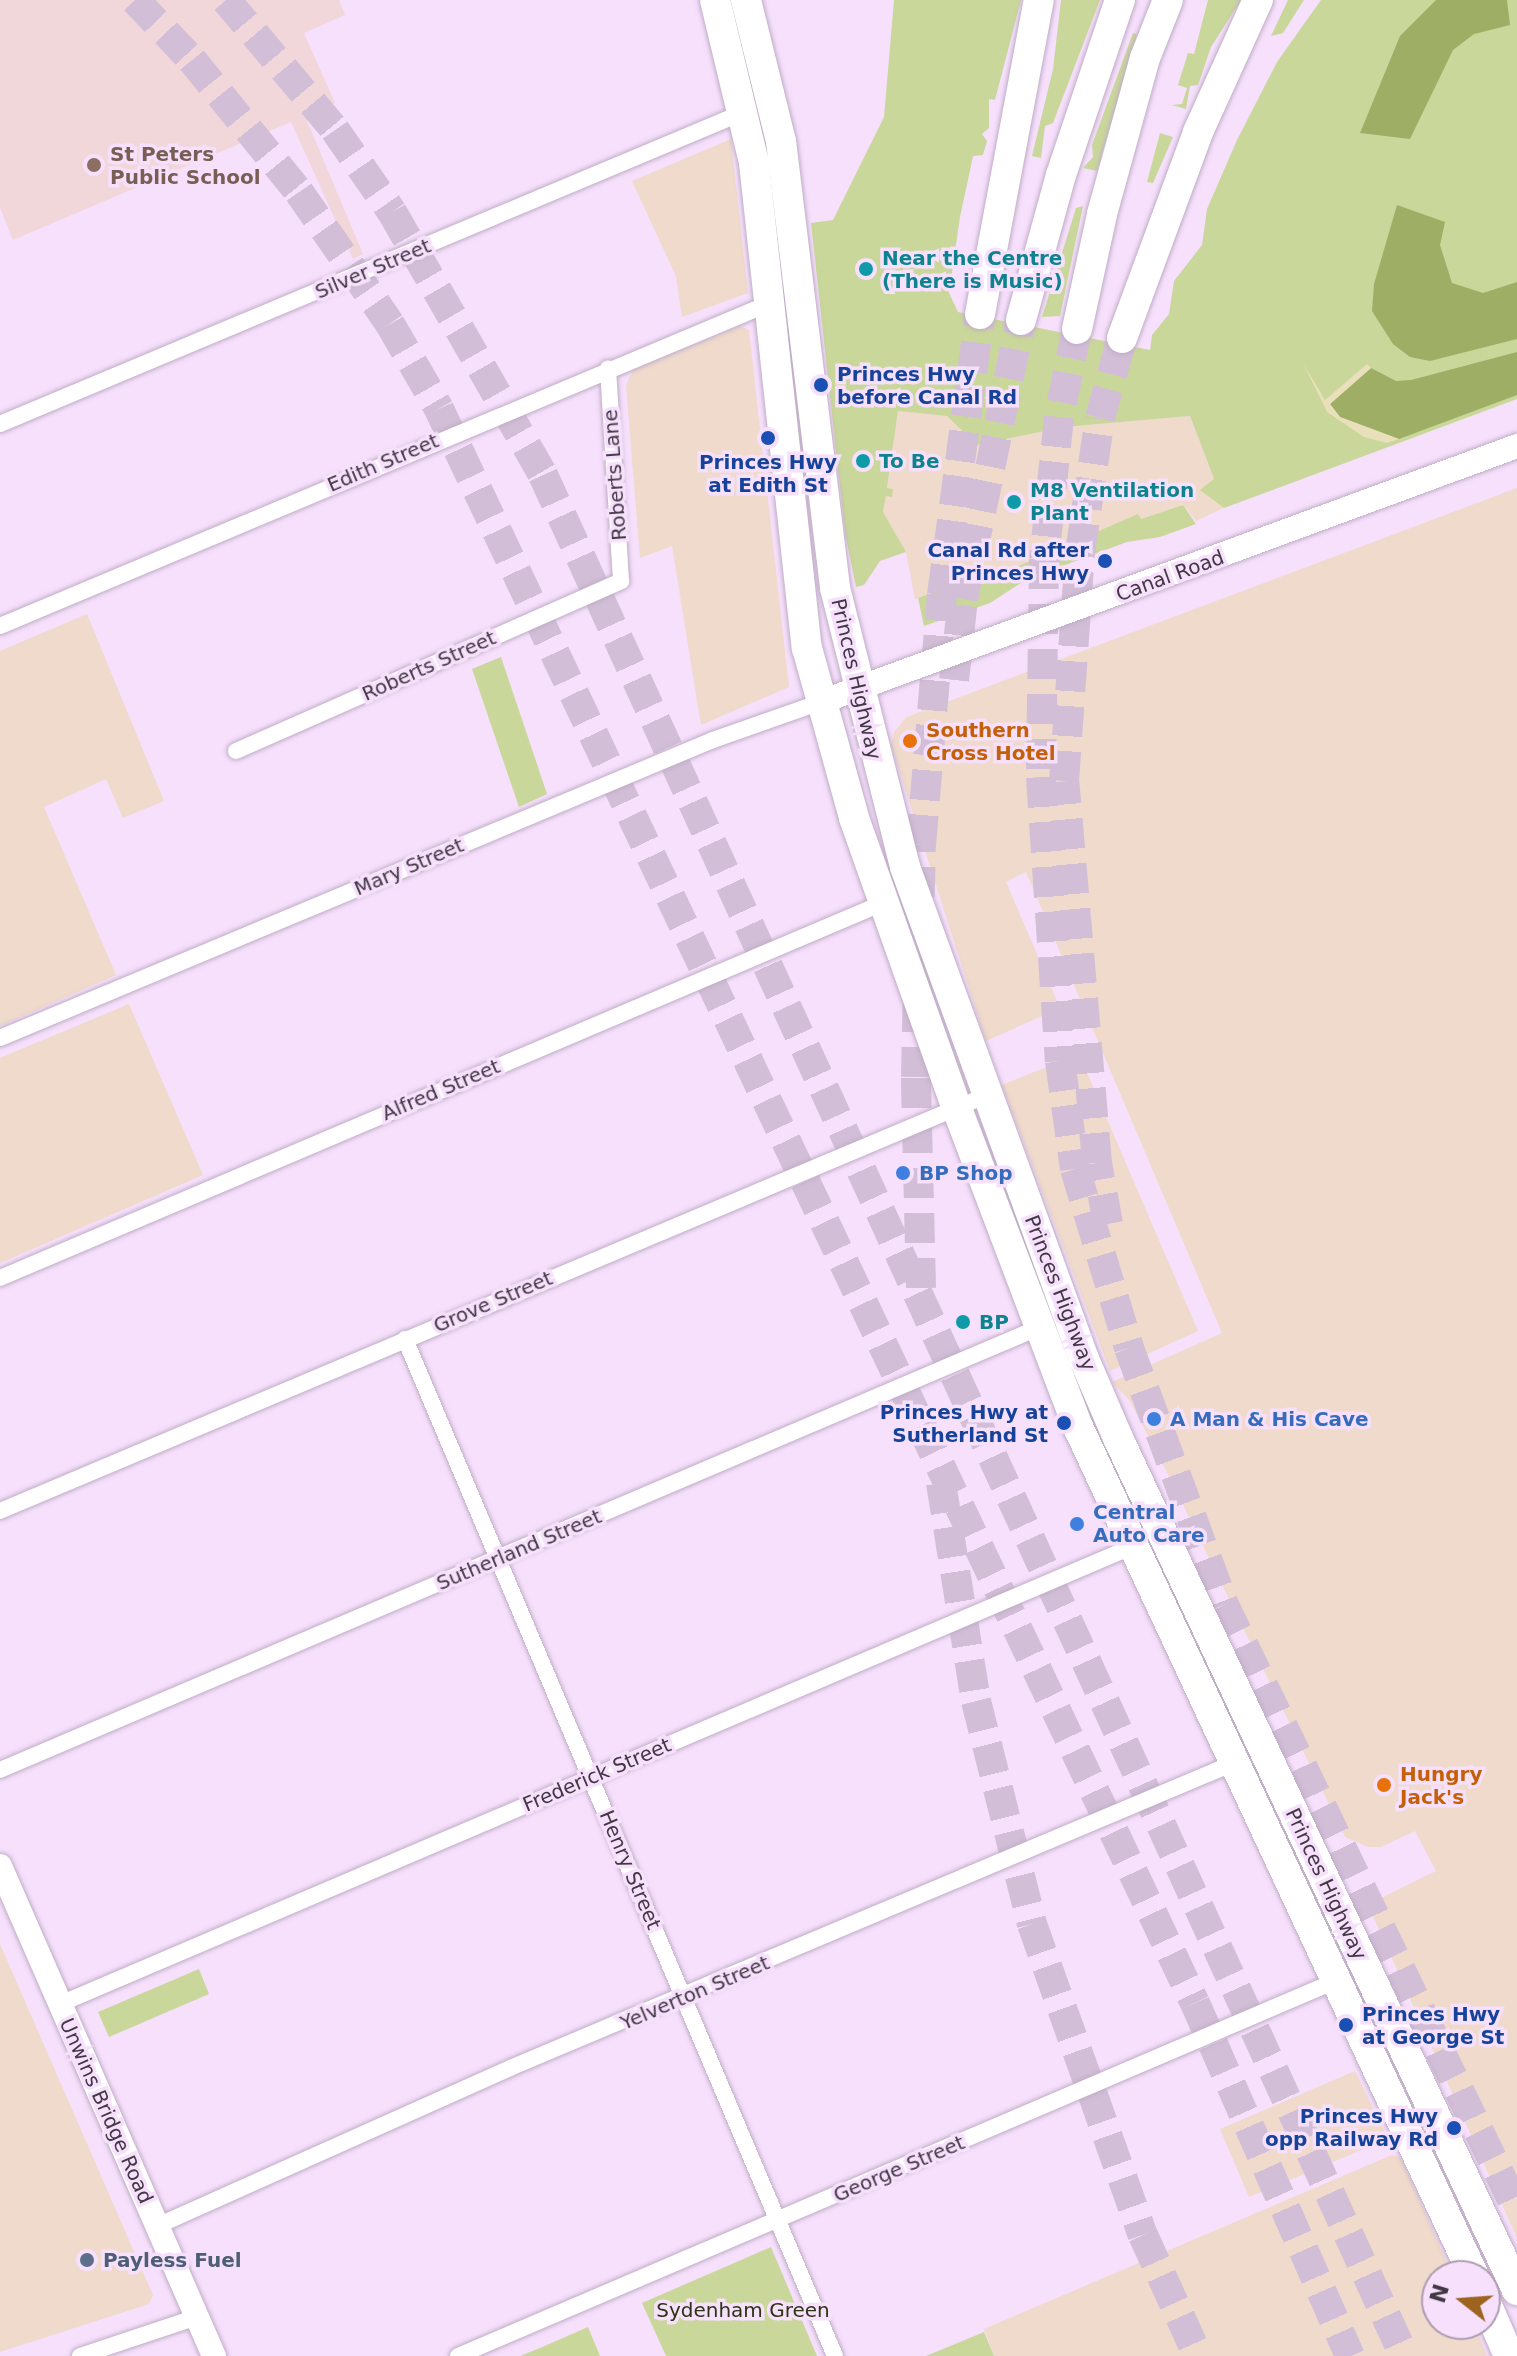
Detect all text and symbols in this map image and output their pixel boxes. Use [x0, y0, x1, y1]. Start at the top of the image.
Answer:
place label: St Peters Public School [110, 142, 261, 189]
marker: St Peters Public School [85, 156, 103, 174]
street label: Silver Street [312, 234, 434, 304]
place label: Near the Centre (There is Music) [882, 246, 1063, 293]
marker: Near the Centre (There is Music) [857, 260, 875, 278]
place label: Princes Hwy before Canal Rd [837, 362, 1017, 409]
marker: Princes Hwy before Canal Rd [812, 376, 830, 394]
street label: Roberts Lane [598, 409, 632, 541]
street label: Edith Street [324, 429, 442, 497]
marker: Princes Hwy at Edith St [759, 429, 777, 447]
place label: To Be [879, 449, 939, 473]
place label: Princes Hwy at Edith St [699, 450, 837, 497]
marker: To Be [854, 452, 872, 470]
place label: M8 Ventilation Plant [1030, 478, 1194, 525]
marker: M8 Ventilation Plant [1005, 493, 1023, 511]
place label: Canal Rd after Princes Hwy [927, 538, 1089, 585]
street label: Canal Road [1113, 545, 1227, 607]
marker: Canal Rd after Princes Hwy [1096, 552, 1114, 570]
street label: Princes Highway [826, 596, 886, 762]
street label: Roberts Street [358, 626, 500, 706]
place label: Southern Cross Hotel [926, 718, 1056, 765]
marker: Southern Cross Hotel [901, 732, 919, 750]
street label: Mary Street [351, 833, 467, 901]
street label: Alfred Street [378, 1054, 504, 1126]
place label: BP Shop [919, 1161, 1013, 1185]
marker: BP Shop [894, 1164, 912, 1182]
street label: Princes Highway [1019, 1212, 1101, 1374]
street label: Grove Street [430, 1266, 556, 1338]
place label: BP [979, 1310, 1009, 1334]
marker: BP [954, 1313, 972, 1331]
place label: Princes Hwy at Sutherland St [880, 1400, 1048, 1447]
place label: A Man & His Cave [1170, 1407, 1369, 1431]
marker: A Man & His Cave [1145, 1410, 1163, 1428]
marker: Princes Hwy at Sutherland St [1055, 1414, 1073, 1432]
place label: Central Auto Care [1093, 1500, 1205, 1547]
street label: Sutherland Street [433, 1504, 605, 1596]
marker: Central Auto Care [1068, 1515, 1086, 1533]
street label: Frederick Street [519, 1733, 675, 1817]
place label: Hungry Jack's [1400, 1762, 1482, 1809]
marker: Hungry Jack's [1375, 1776, 1393, 1794]
street label: Princes Highway [1280, 1804, 1372, 1964]
street label: Henry Street [594, 1807, 666, 1933]
street label: Yelverton Street [617, 1951, 773, 2035]
place label: Princes Hwy at George St [1362, 2002, 1504, 2049]
street label: Unwins Bridge Road [54, 2015, 158, 2207]
marker: Princes Hwy at George St [1337, 2016, 1355, 2034]
place label: Princes Hwy opp Railway Rd [1265, 2104, 1438, 2151]
marker: Princes Hwy opp Railway Rd [1445, 2119, 1463, 2137]
street label: George Street [830, 2131, 968, 2207]
place label: Payless Fuel [103, 2248, 242, 2272]
marker: Payless Fuel [78, 2251, 96, 2269]
north arrow [1421, 2260, 1501, 2340]
text: N [1425, 2281, 1454, 2306]
park label: Sydenham Green [656, 2298, 830, 2322]

